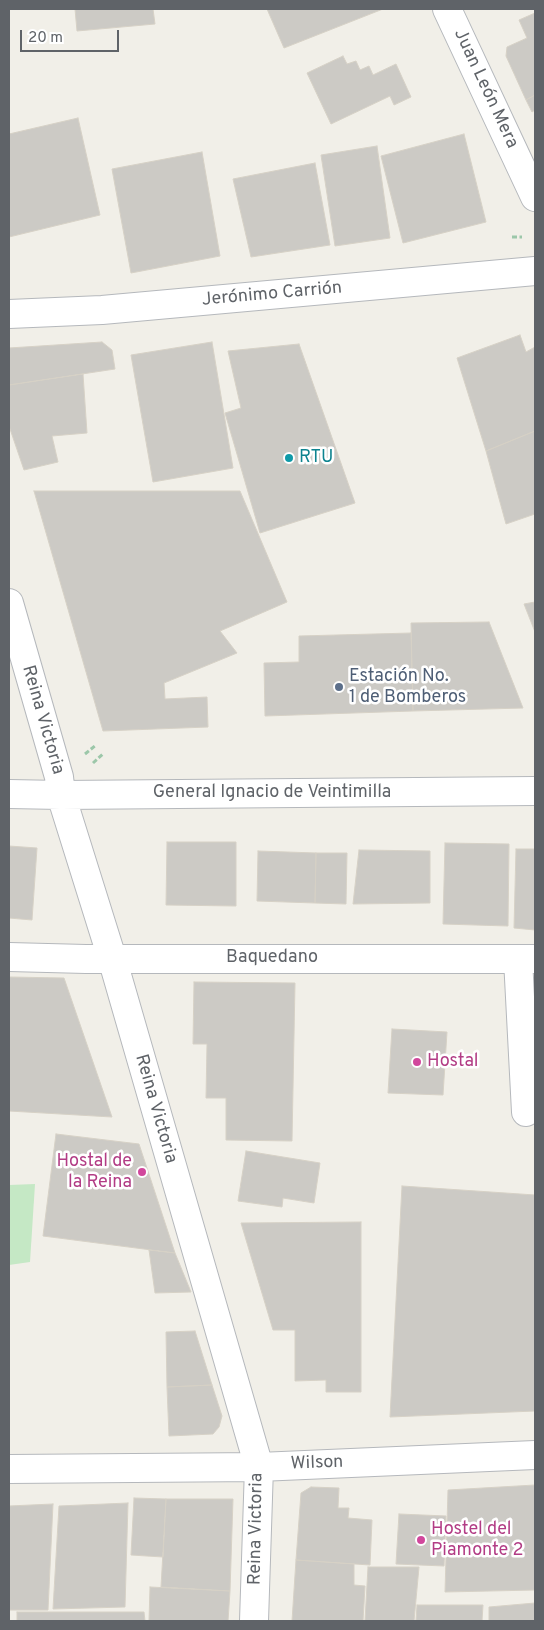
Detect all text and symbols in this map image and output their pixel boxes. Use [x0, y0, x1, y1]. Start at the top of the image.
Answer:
scale bar [22, 20, 121, 52]
street label: Juan León Mera [448, 26, 522, 152]
text: 20 m [28, 29, 63, 48]
street label: Jerónimo Carrión [201, 278, 343, 312]
place label: RTU [299, 447, 334, 469]
marker: RTU [283, 452, 295, 464]
street label: Reina Victoria [16, 663, 68, 777]
place label: Estación No. 1 de Bomberos [349, 666, 466, 709]
marker: Estación No. 1 de Bomberos [333, 681, 345, 693]
street label: General Ignacio de Veintimilla [153, 782, 391, 804]
street label: Baquedano [226, 947, 318, 969]
place label: Hostal [427, 1051, 479, 1073]
street label: Reina Victoria [129, 1052, 181, 1166]
marker: Hostal [411, 1056, 423, 1068]
place label: Hostal de la Reina [56, 1151, 132, 1194]
marker: Hostal de la Reina [136, 1166, 148, 1178]
street label: Wilson [290, 1452, 344, 1476]
street label: Reina Victoria [245, 1473, 269, 1585]
place label: Hostel del Piamonte 2 [431, 1519, 524, 1562]
marker: Hostel del Piamonte 2 [415, 1534, 427, 1546]

